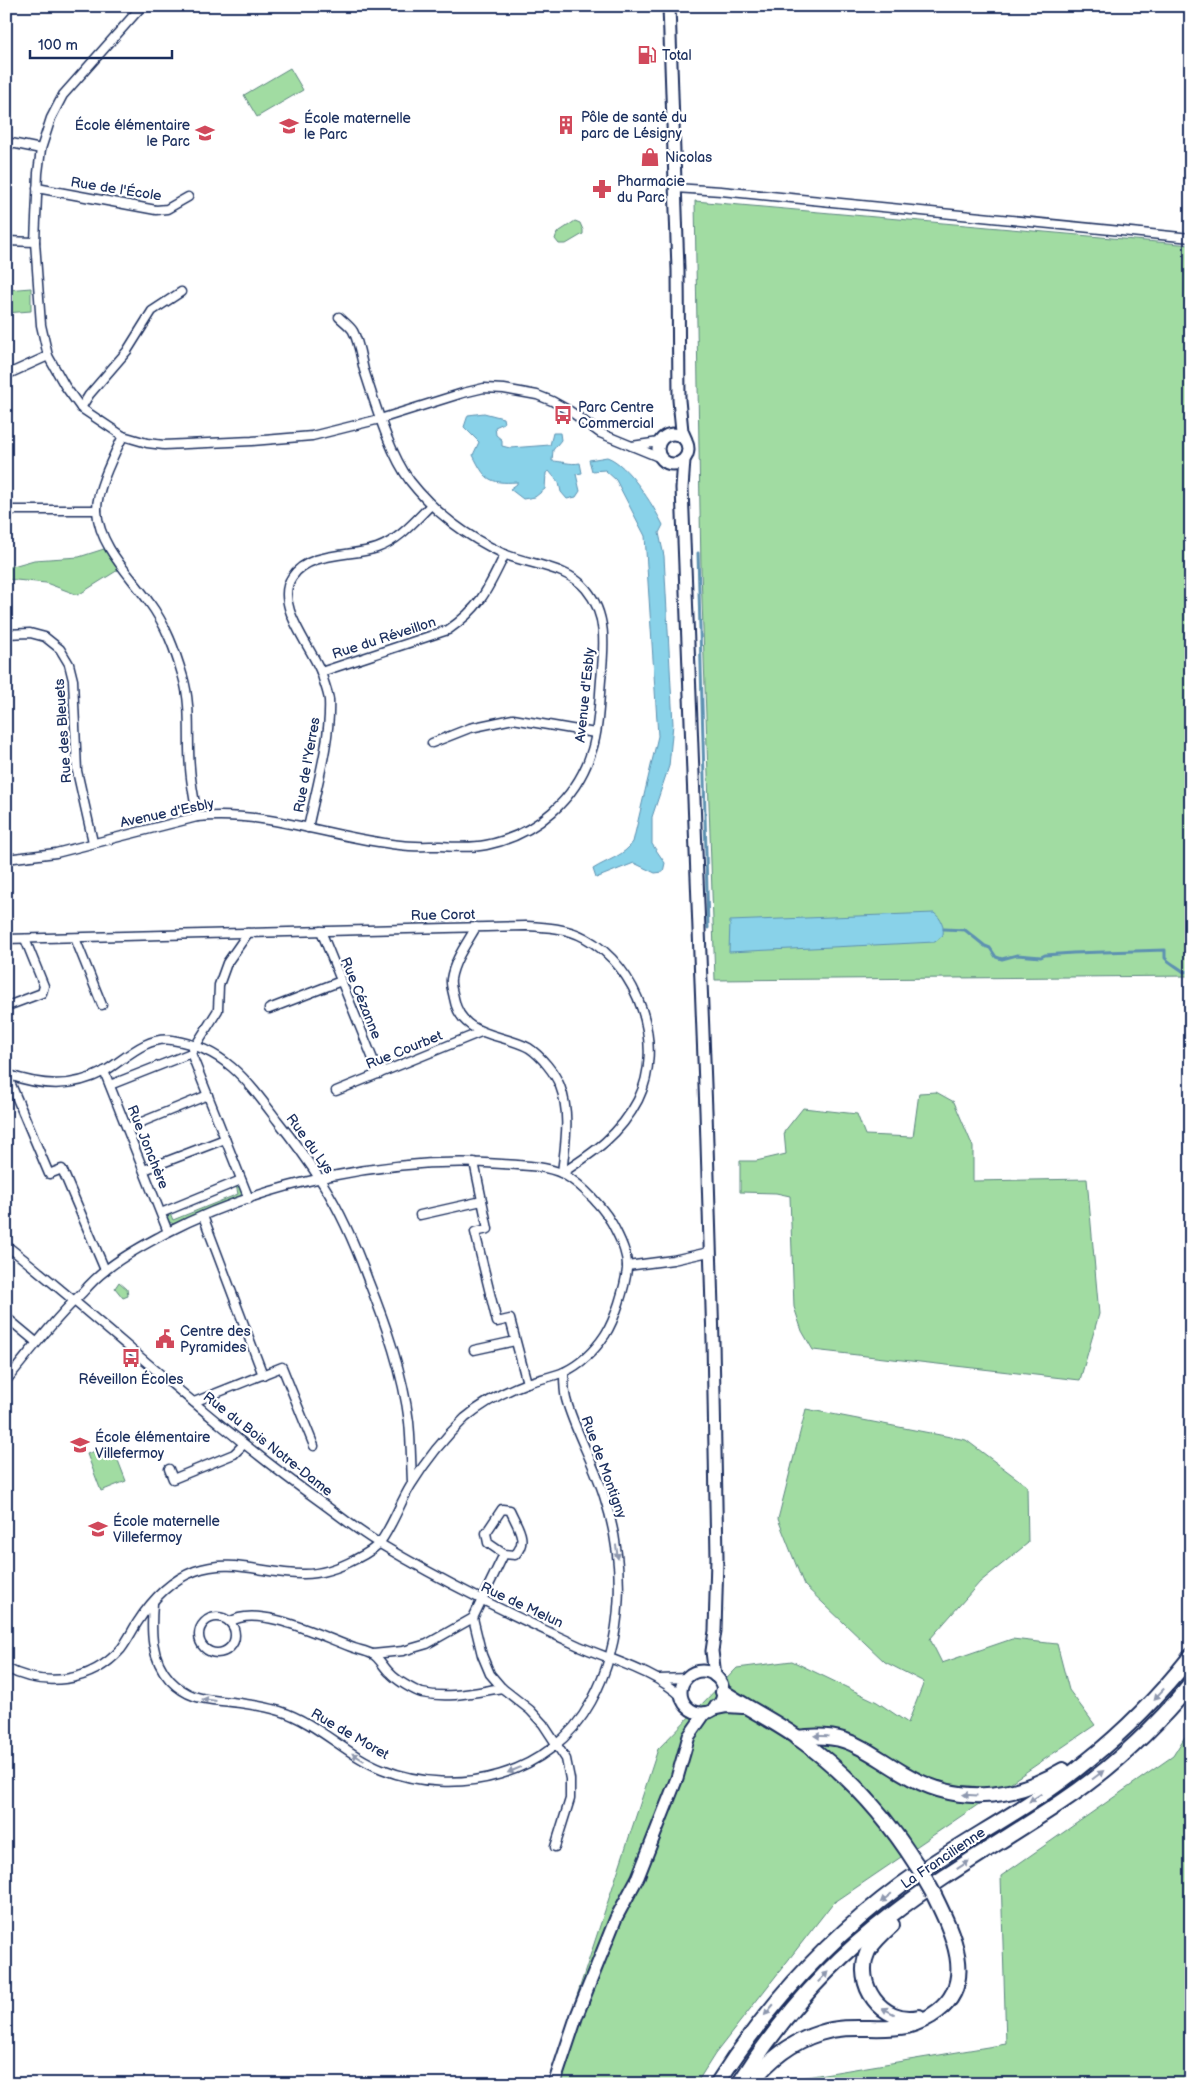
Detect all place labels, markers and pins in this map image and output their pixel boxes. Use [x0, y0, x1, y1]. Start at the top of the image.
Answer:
fuel station icon: Total [636, 44, 658, 66]
place label: Total [662, 47, 692, 64]
place label: École maternelle le Parc [304, 109, 411, 143]
place label: Pôle de santé du parc de Lésigny [581, 109, 687, 142]
building icon: Pôle de santé du parc de Lésigny [555, 114, 577, 136]
school or university icon: École maternelle le Parc [278, 115, 300, 137]
place label: École élémentaire le Parc [75, 116, 190, 150]
school or university icon: École élémentaire le Parc [194, 122, 216, 144]
shop icon: Nicolas [639, 146, 661, 168]
place label: Nicolas [665, 149, 712, 166]
place label: Pharmacie du Parc [617, 173, 685, 206]
pharmacy icon: Pharmacie du Parc [591, 178, 613, 200]
place label: Parc Centre Commercial [578, 399, 654, 432]
bus stop icon: Parc Centre Commercial [552, 404, 574, 426]
place label: Centre des Pyramides [180, 1323, 251, 1356]
public building icon: Centre des Pyramides [154, 1328, 176, 1350]
bus stop icon: Réveillon Écoles [120, 1347, 142, 1369]
place label: Réveillon Écoles [79, 1370, 183, 1388]
place label: École élémentaire Villefermoy [95, 1428, 210, 1462]
school or university icon: École élémentaire Villefermoy [69, 1434, 91, 1456]
place label: École maternelle Villefermoy [113, 1512, 220, 1546]
school or university icon: École maternelle Villefermoy [87, 1518, 109, 1540]

